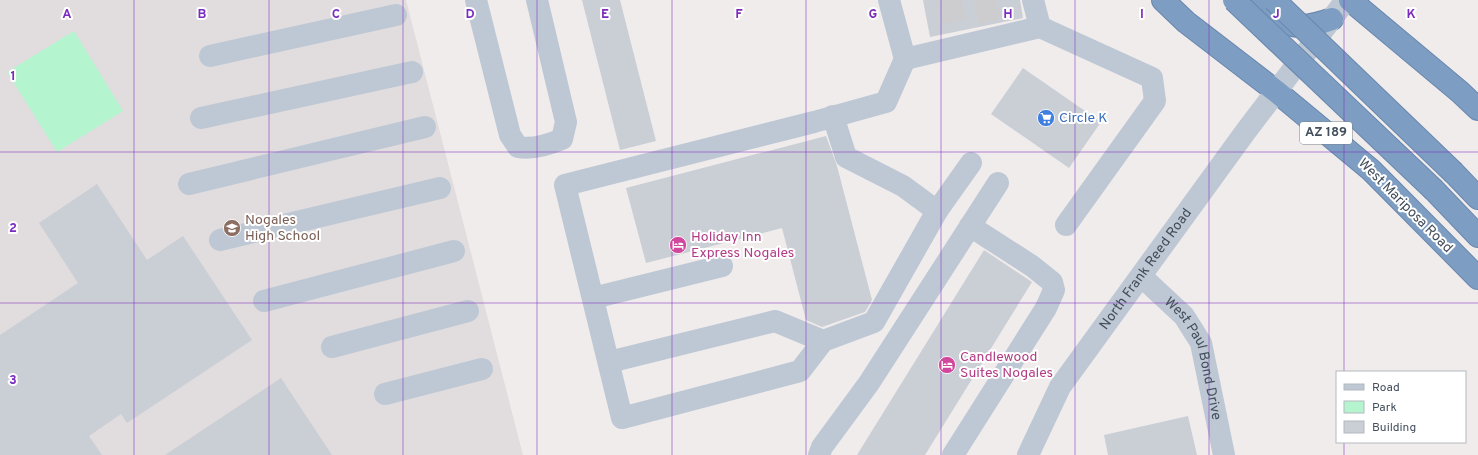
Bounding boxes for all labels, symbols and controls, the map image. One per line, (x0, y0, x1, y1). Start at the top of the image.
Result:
text: A (62, 7, 72, 23)
text: B (198, 7, 207, 23)
text: C (332, 7, 340, 23)
text: D (465, 7, 475, 23)
text: E (601, 7, 609, 23)
text: F (735, 7, 743, 23)
text: G (869, 7, 878, 23)
text: H (1003, 7, 1013, 23)
text: I (1140, 7, 1144, 23)
text: J (1272, 7, 1280, 23)
text: K (1406, 7, 1416, 23)
text: 1 (10, 69, 16, 85)
supermarket icon: Circle K (1036, 108, 1056, 128)
place label: Circle K (1059, 110, 1107, 127)
road number: AZ 189 (1300, 122, 1352, 144)
street label: West Mariposa Road (1354, 155, 1456, 257)
street label: North Frank Reed Road (1096, 205, 1195, 333)
place label: Nogales High School (245, 212, 320, 245)
school or university icon: Nogales High School (222, 218, 242, 238)
text: 2 (9, 221, 17, 237)
place label: Holiday Inn Express Nogales (691, 229, 794, 262)
hotel icon: Holiday Inn Express Nogales (668, 235, 688, 255)
street label: West Paul Bond Drive (1161, 294, 1225, 422)
place label: Candlewood Suites Nogales (960, 349, 1053, 382)
hotel icon: Candlewood Suites Nogales (937, 355, 957, 375)
legend (1336, 371, 1466, 443)
text: 3 (9, 373, 17, 389)
text: Road (1372, 380, 1400, 396)
text: Park (1372, 400, 1397, 416)
text: Building (1372, 420, 1416, 436)

